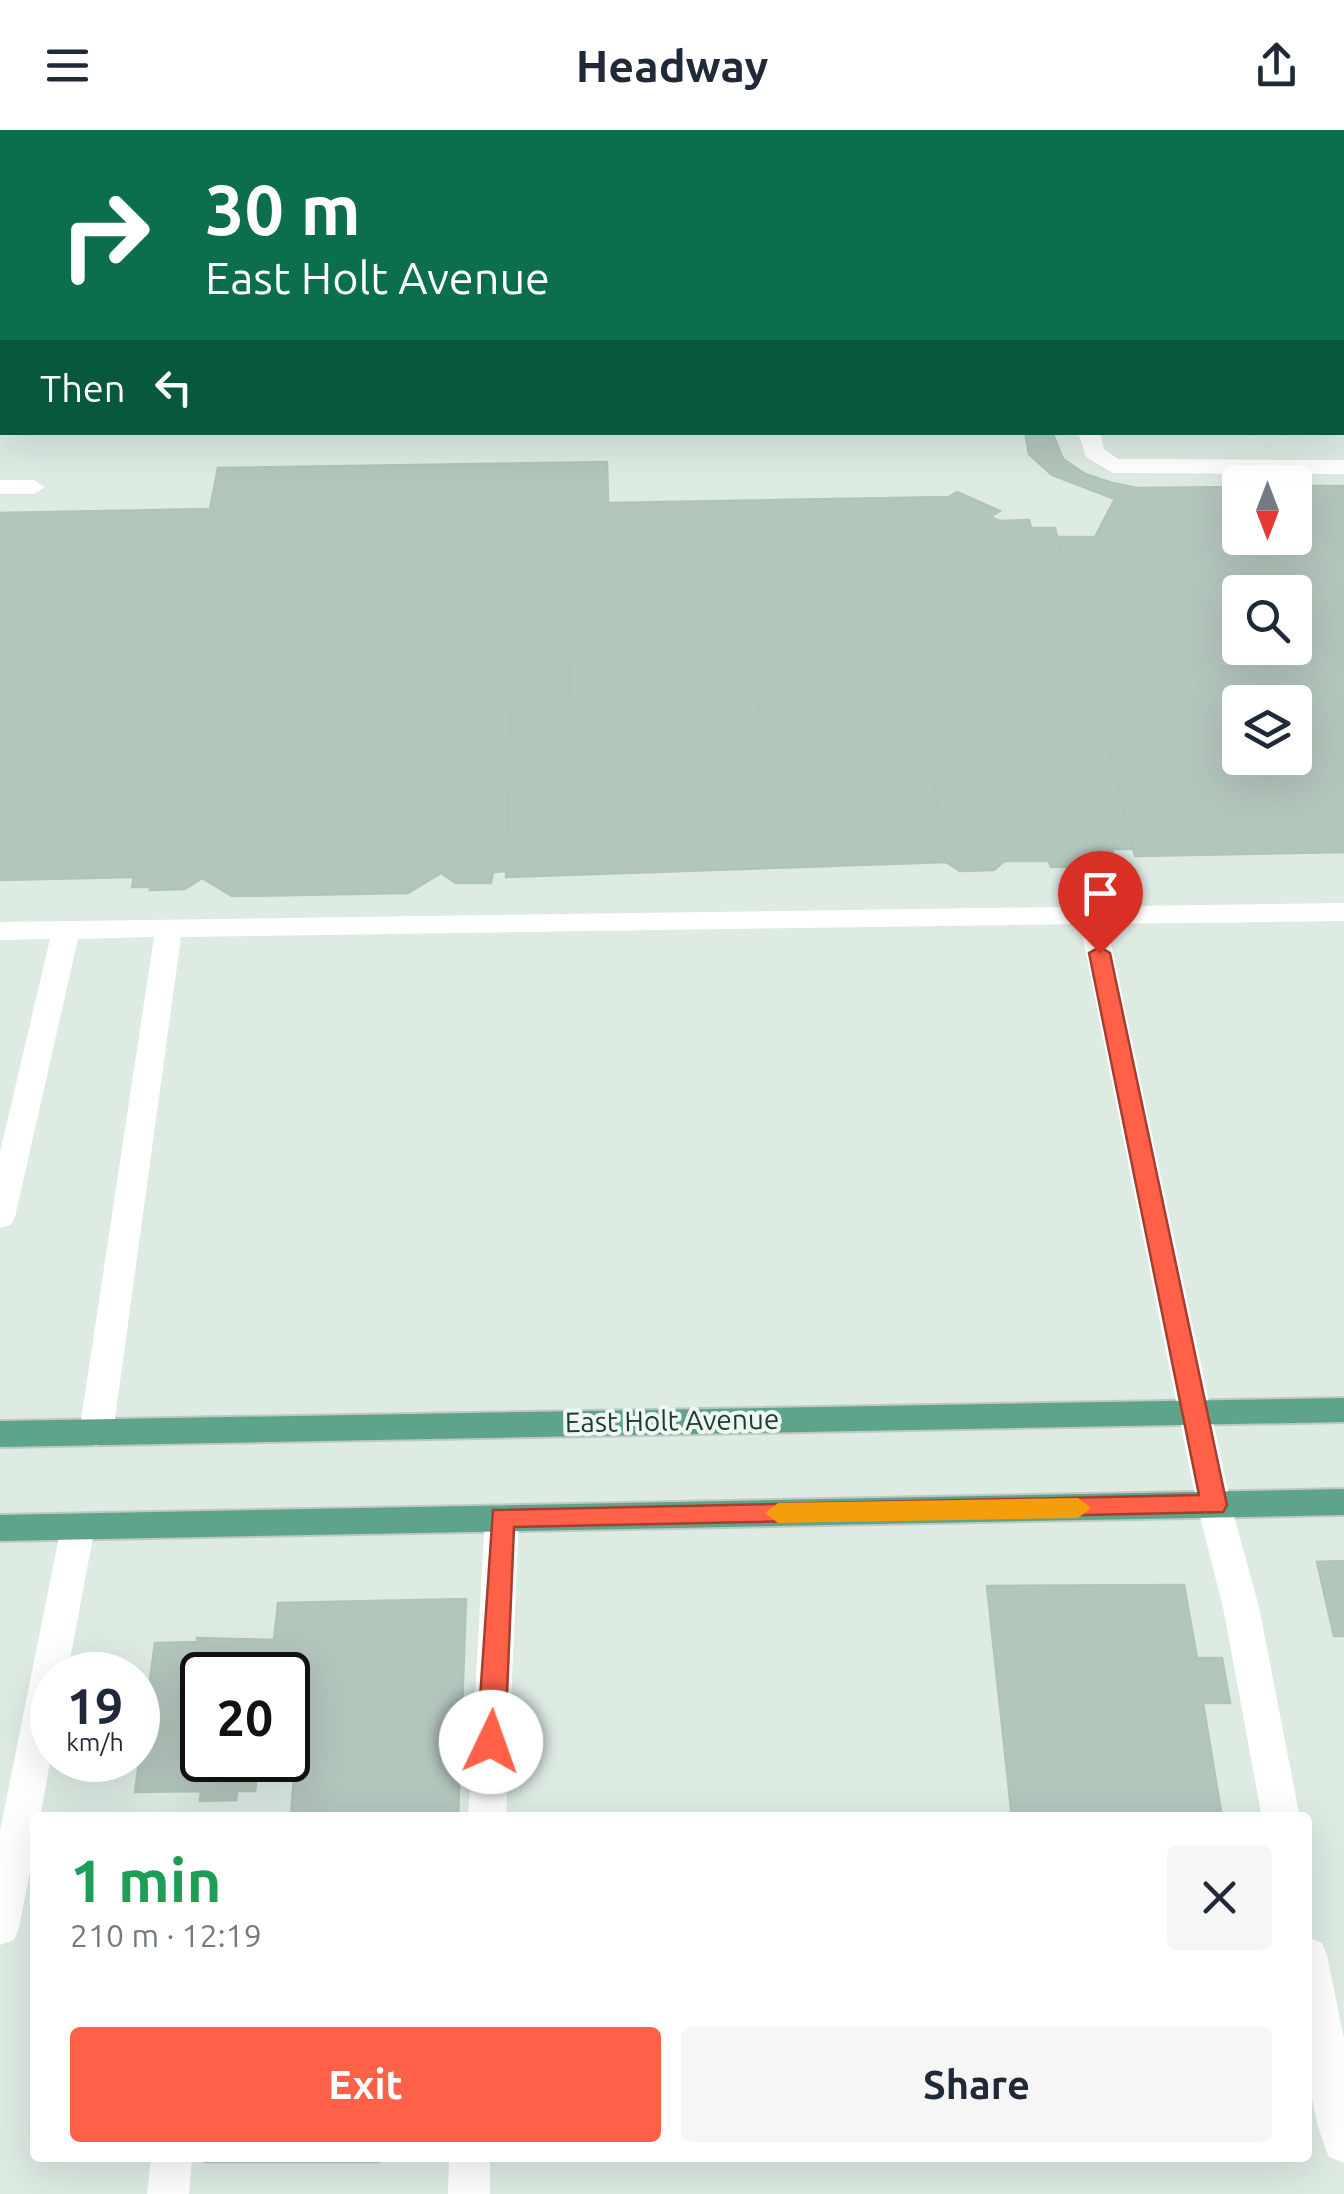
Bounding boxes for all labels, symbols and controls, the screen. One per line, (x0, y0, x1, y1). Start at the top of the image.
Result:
icon: menu (40, 38, 95, 93)
icon: share (1249, 38, 1304, 93)
text: Headway (576, 40, 768, 91)
icon: right (40, 170, 170, 300)
text: 30 m (205, 170, 361, 248)
text: East Holt Avenue (205, 252, 550, 303)
icon: left (146, 360, 201, 415)
text: Then (40, 367, 126, 409)
north arrow (1222, 465, 1312, 555)
map controls (1222, 465, 1312, 775)
button: search (1222, 575, 1312, 665)
button: layers (1222, 685, 1312, 775)
pin (1058, 851, 1143, 954)
icon: arrive (1073, 866, 1128, 921)
street label: East Holt Avenue (564, 1403, 780, 1437)
speed limit sign: 20 (180, 1652, 310, 1782)
text: 19 (67, 1677, 123, 1733)
position arrow (439, 1690, 543, 1794)
text: km/h (66, 1728, 124, 1756)
button: close (1167, 1845, 1272, 1950)
text: 1 min (70, 1846, 222, 1913)
text: 210 m · 12:19 (70, 1917, 262, 1953)
button: Exit (70, 2027, 661, 2142)
button: Share (681, 2027, 1272, 2142)

